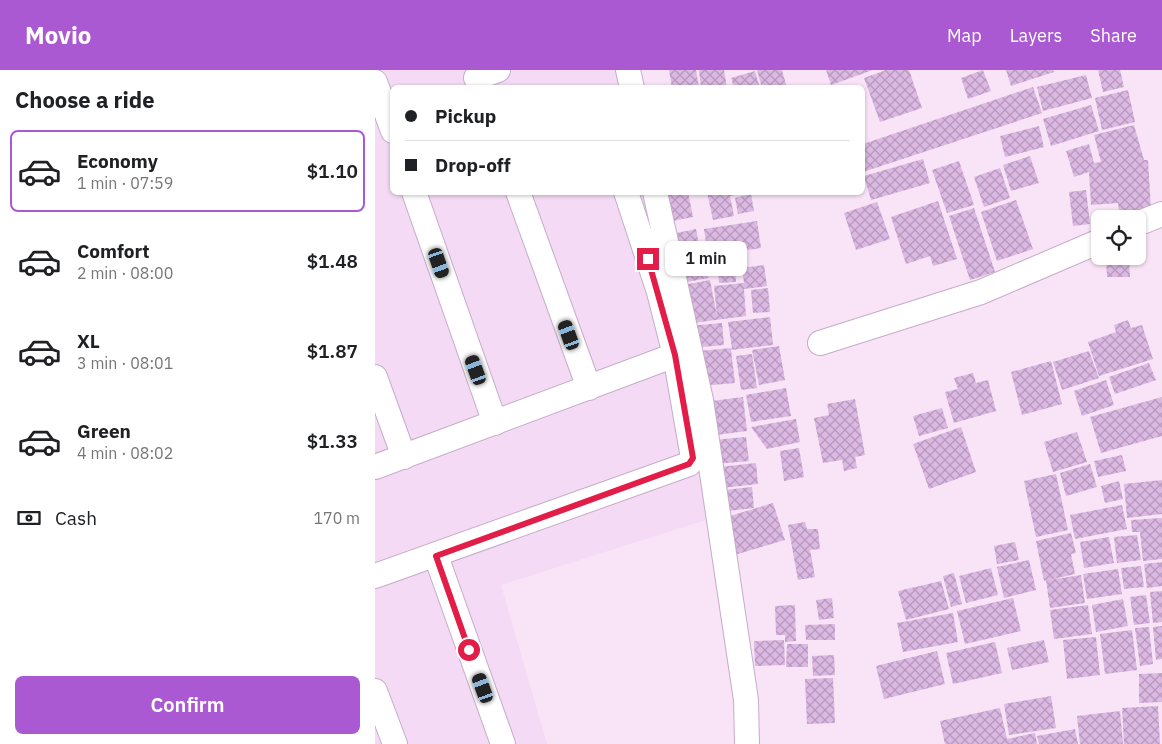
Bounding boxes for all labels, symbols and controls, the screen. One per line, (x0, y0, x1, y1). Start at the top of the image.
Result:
text: Movio (25, 19, 91, 51)
text: Map (947, 24, 982, 47)
text: Layers (1010, 24, 1062, 47)
text: Share (1090, 24, 1137, 47)
text: Choose a ride (15, 85, 155, 114)
text: Pickup (435, 104, 496, 128)
icon: car (17, 149, 62, 194)
text: Economy (77, 149, 158, 173)
text: Drop-off (435, 153, 511, 177)
text: $1.10 (307, 159, 358, 183)
text: 1 min · 07:59 (77, 173, 173, 193)
map controls (1091, 210, 1146, 265)
button: locate (1091, 210, 1146, 265)
icon: car (17, 239, 62, 284)
text: Comfort (77, 239, 150, 263)
callout: 1 min (665, 242, 748, 276)
car (427, 246, 450, 280)
route end (637, 248, 659, 270)
text: 1 min (685, 248, 727, 268)
text: $1.48 (307, 249, 358, 273)
text: 2 min · 08:00 (77, 263, 173, 283)
car (556, 318, 581, 352)
icon: car (17, 329, 62, 374)
text: XL (77, 329, 100, 353)
text: $1.87 (307, 339, 358, 363)
text: 3 min · 08:01 (77, 353, 173, 373)
car (463, 353, 488, 387)
icon: car (17, 419, 62, 464)
text: Green (77, 419, 131, 443)
text: $1.33 (307, 429, 358, 453)
text: 4 min · 08:02 (77, 443, 173, 463)
icon: cash (15, 504, 43, 532)
text: Cash (55, 506, 97, 530)
text: 170 m (313, 508, 360, 528)
route start (458, 639, 480, 661)
car (470, 671, 495, 705)
button: Confirm (15, 676, 360, 734)

